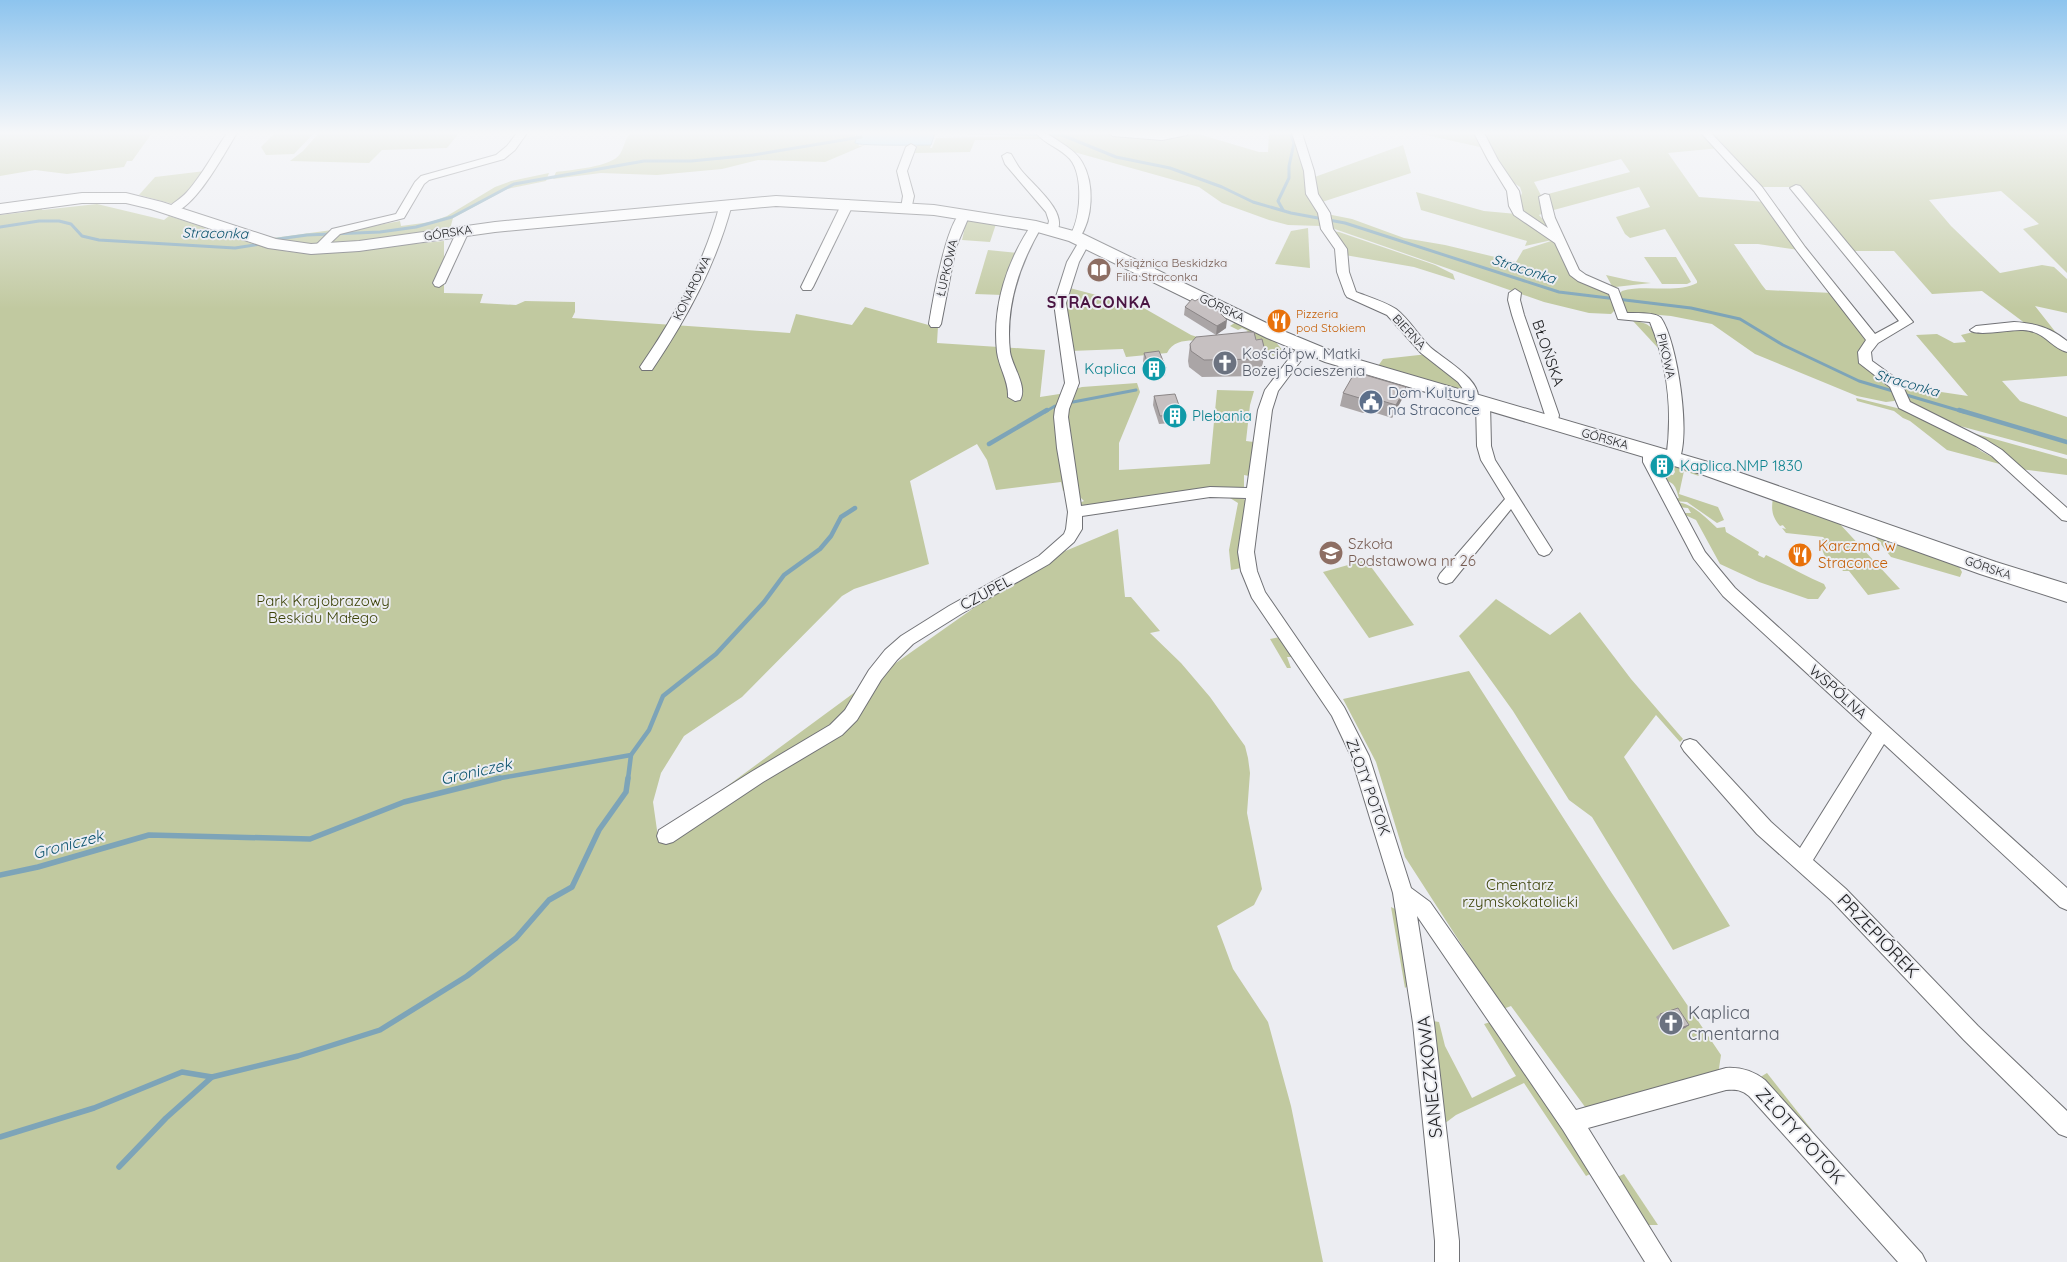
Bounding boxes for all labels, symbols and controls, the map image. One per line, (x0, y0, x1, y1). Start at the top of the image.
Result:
street label: GÓRSKA (423, 221, 473, 244)
water label: Straconka (182, 223, 250, 243)
street label: ŁUPKOWA (933, 237, 960, 298)
water label: Straconka (1490, 250, 1560, 288)
street label: KONAROWA (670, 253, 714, 322)
place label: Książnica Beskidzka Filia Straconka (1116, 255, 1227, 284)
library icon: Książnica Beskidzka Filia Straconka (1086, 257, 1112, 283)
street label: GÓRSKA (1197, 290, 1247, 325)
district label: STRACONKA (1047, 292, 1151, 312)
place label: Pizzeria pod Stokiem (1296, 306, 1366, 335)
restaurant icon: Pizzeria pod Stokiem (1266, 308, 1292, 334)
street label: BIERNA (1389, 311, 1429, 352)
street label: BŁOŃSKA (1528, 317, 1569, 389)
street label: PIKOWA (1654, 332, 1679, 380)
place label: Kościół pw. Matki Bożej Pocieszenia (1242, 344, 1365, 380)
church icon: Kościół pw. Matki Bożej Pocieszenia (1212, 350, 1238, 376)
building icon: Kaplica (1141, 356, 1167, 382)
place label: Kaplica (1084, 359, 1136, 378)
water label: Straconka (1873, 365, 1943, 401)
place label: Dom Kultury na Straconce (1388, 383, 1480, 419)
public building icon: Dom Kultury na Straconce (1358, 389, 1384, 415)
building icon: Plebania (1162, 403, 1188, 429)
place label: Plebania (1192, 406, 1252, 425)
street label: GÓRSKA (1580, 425, 1631, 452)
building icon: Kaplica NMP 1830 (1649, 453, 1675, 479)
place label: Kaplica NMP 1830 (1680, 456, 1803, 475)
place label: Szkoła Podstawowa nr 26 (1348, 534, 1476, 570)
place label: Karczma w Straconce (1818, 536, 1896, 572)
school or university icon: Szkoła Podstawowa nr 26 (1318, 540, 1344, 566)
restaurant icon: Karczma w Straconce (1787, 542, 1813, 568)
street label: GÓRSKA (1963, 553, 2014, 583)
street label: CZUPEL (957, 571, 1015, 614)
park label: Park Krajobrazowy Beskidu Małego (256, 591, 390, 627)
street label: WSPÓLNA (1805, 661, 1872, 723)
street label: ZŁOTY POTOK (1342, 736, 1395, 838)
water label: Groniczek (438, 753, 515, 789)
water label: Groniczek (30, 825, 107, 863)
park label: Cmentarz rzymskokatolicki (1462, 875, 1578, 911)
street label: PRZEPIÓREK (1833, 889, 1924, 983)
place label: Kaplica cmentarna (1688, 1001, 1780, 1045)
church icon: Kaplica cmentarna (1658, 1010, 1684, 1036)
street label: SANECZKOWA (1412, 1015, 1447, 1139)
street label: ZŁOTY POTOK (1751, 1083, 1850, 1189)

